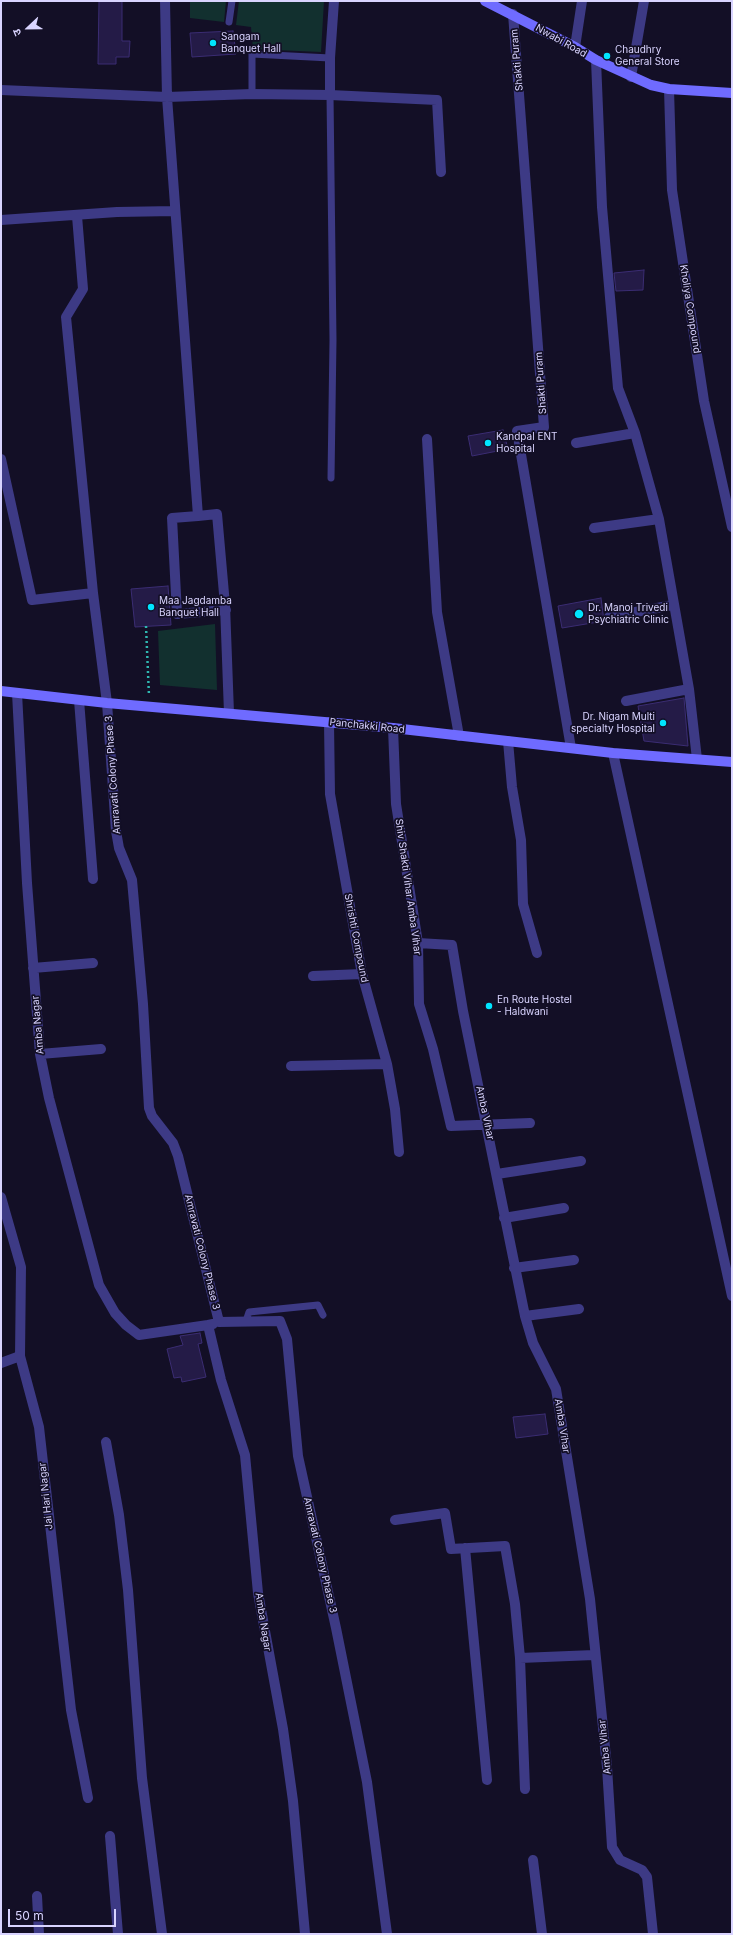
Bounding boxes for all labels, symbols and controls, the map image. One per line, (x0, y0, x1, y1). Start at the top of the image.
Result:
north arrow (8, 8, 48, 48)
street label: Nwabi Road (533, 22, 589, 60)
text: उ (9, 27, 25, 38)
street label: Shakti Puram (508, 28, 526, 92)
place label: Sangam Banquet Hall (221, 31, 281, 54)
marker: Sangam Banquet Hall (208, 38, 218, 48)
place label: Chaudhry General Store (615, 44, 680, 68)
marker: Chaudhry General Store (602, 51, 612, 61)
street label: Kholiya Compound (677, 264, 703, 354)
street label: Shakti Puram (533, 351, 549, 415)
place label: Kandpal ENT Hospital (496, 431, 557, 454)
marker: Kandpal ENT Hospital (483, 438, 493, 448)
place label: Maa Jagdamba Banquet Hall (159, 595, 232, 618)
marker: Maa Jagdamba Banquet Hall (146, 602, 156, 612)
place label: Dr. Manoj Trivedi Psychiatric Clinic (588, 602, 669, 626)
marker: Dr. Manoj Trivedi Psychiatric Clinic (573, 608, 585, 620)
place label: Dr. Nigam Multi specialty Hospital (571, 711, 655, 734)
street label: Amravati Colony Phase 3 (103, 715, 123, 835)
street label: Panchakki Road (329, 716, 405, 736)
marker: Dr. Nigam Multi specialty Hospital (658, 718, 668, 728)
street label: Shiv Shakti Vihar Amba Vihar (392, 818, 424, 956)
street label: Shrishti Compound (341, 892, 371, 984)
place label: En Route Hostel - Haldwani (497, 994, 572, 1018)
street label: Amba Nagar (29, 995, 47, 1055)
marker: En Route Hostel - Haldwani (484, 1001, 494, 1011)
street label: Amba Vihar (473, 1085, 497, 1141)
street label: Amravati Colony Phase 3 (182, 1193, 222, 1311)
street label: Amba Vihar (552, 1398, 572, 1454)
street label: Jai Hari Nagar (37, 1462, 55, 1530)
street label: Amravati Colony Phase 3 (301, 1496, 339, 1614)
street label: Amba Nagar (252, 1592, 274, 1652)
street label: Amba Vihar (596, 1719, 614, 1775)
scale bar (10, 1901, 118, 1927)
text: 50 m (15, 1908, 44, 1923)

